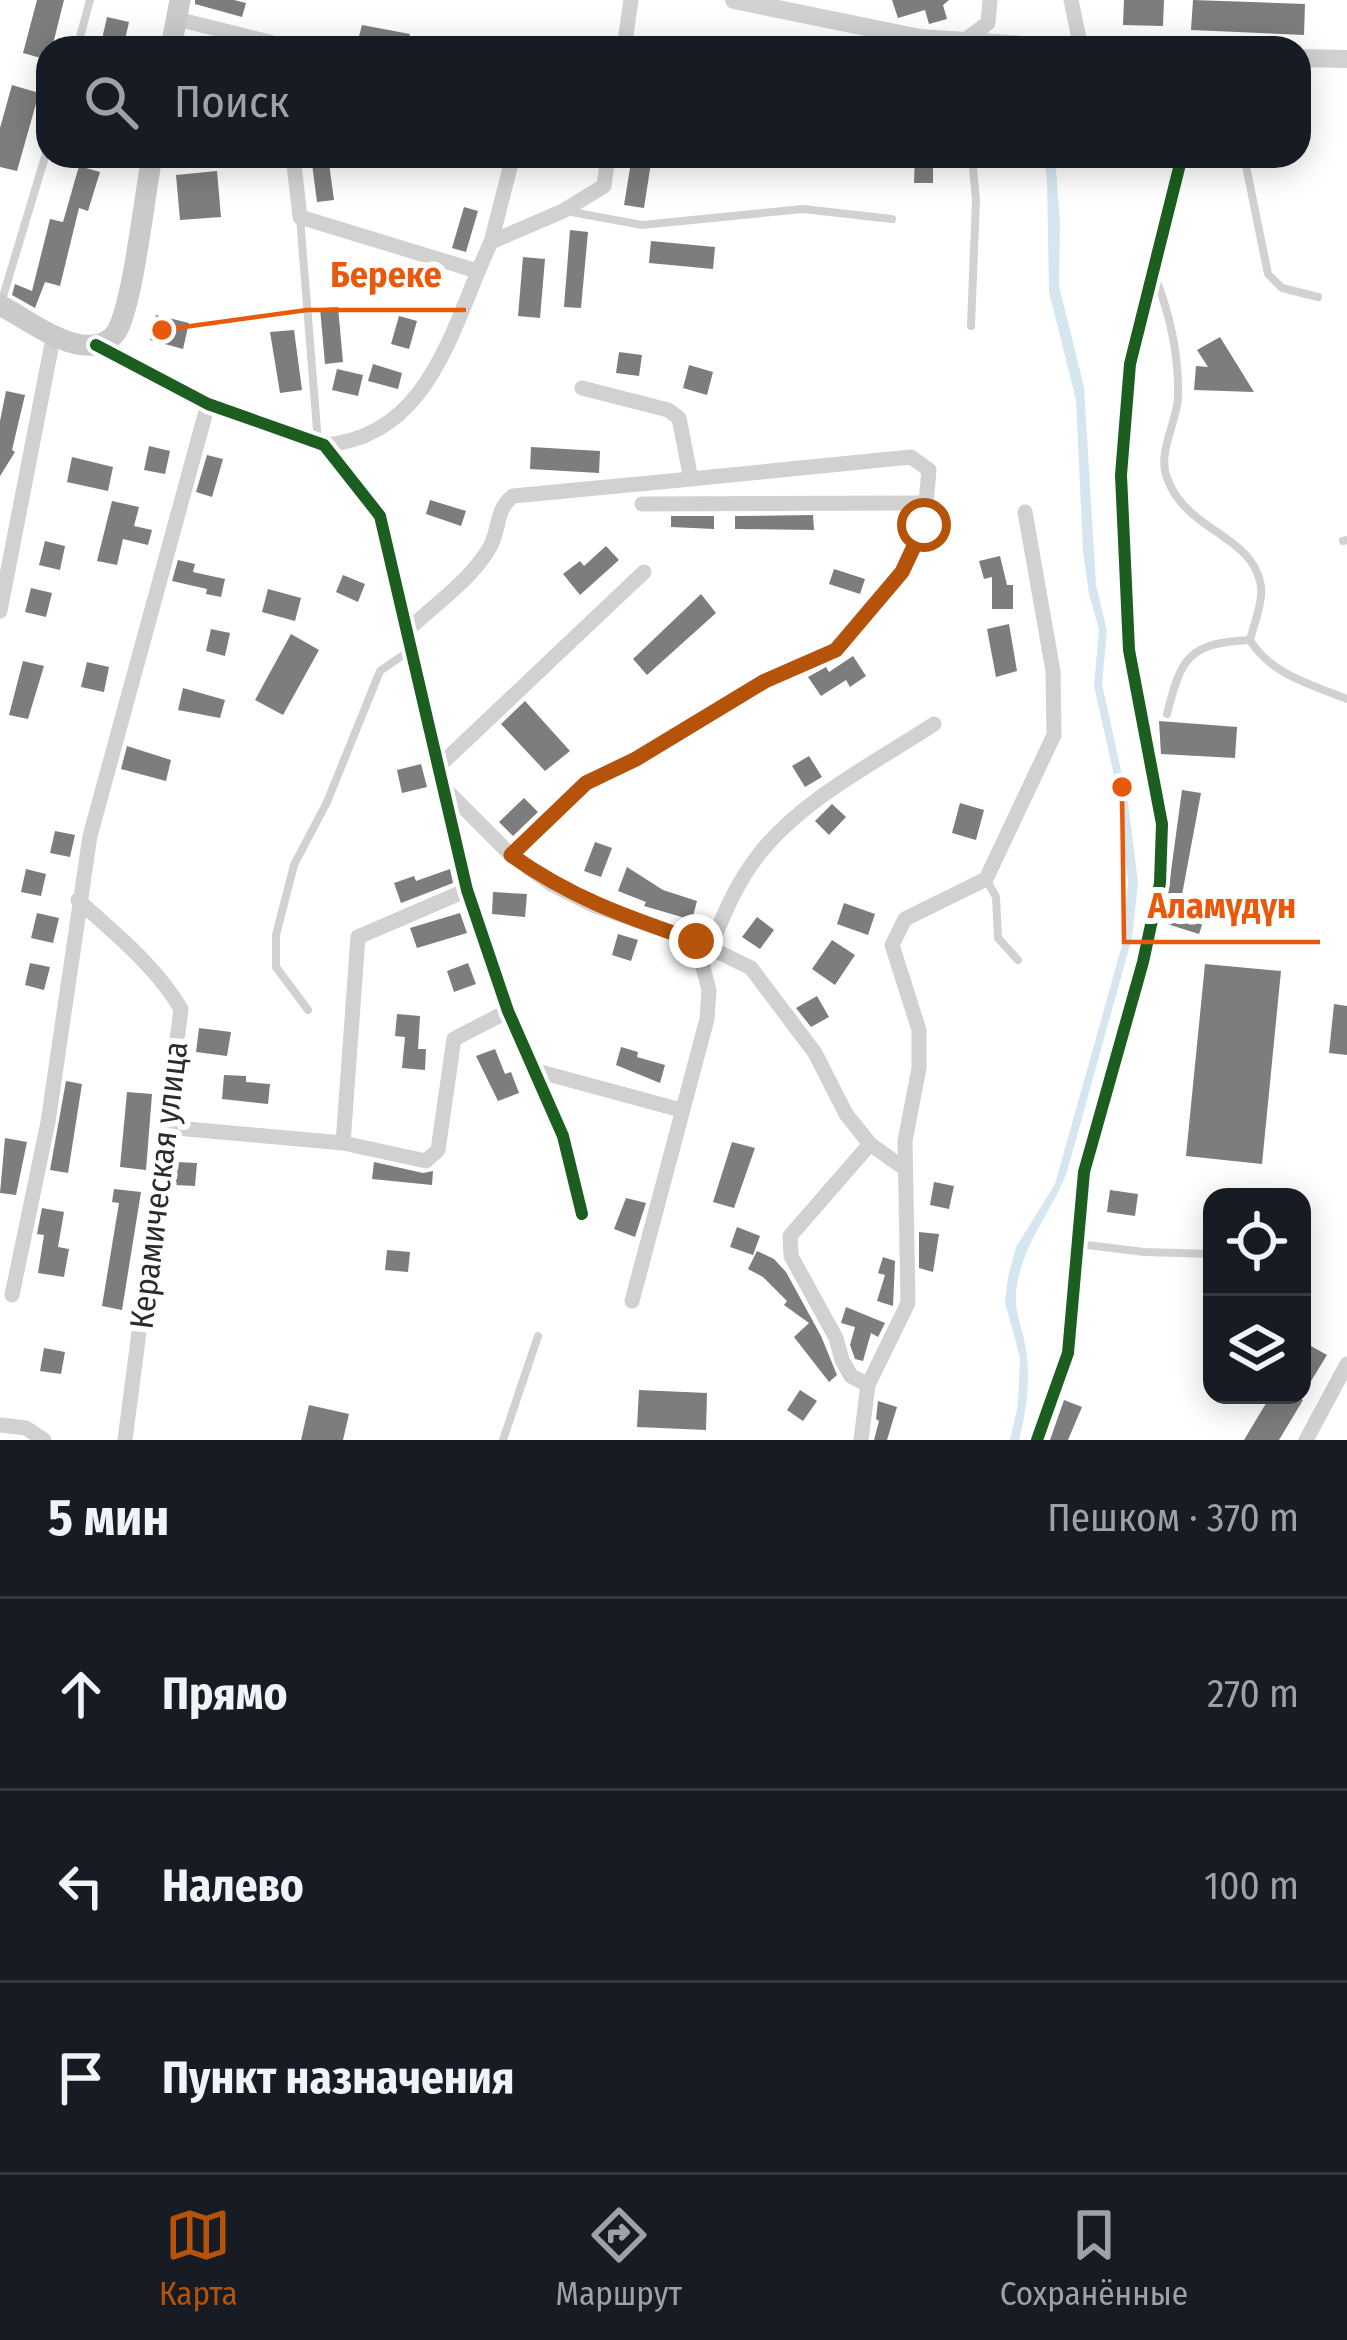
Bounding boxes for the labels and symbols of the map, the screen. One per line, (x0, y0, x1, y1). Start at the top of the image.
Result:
callout: Береке (307, 238, 466, 310)
text: Береке (330, 253, 442, 297)
route start (897, 498, 951, 552)
callout: Аламүдүн (1124, 870, 1320, 942)
text: Аламүдүн (1147, 884, 1296, 928)
route end (669, 914, 723, 968)
street label: Керамическая улица (122, 1039, 196, 1331)

